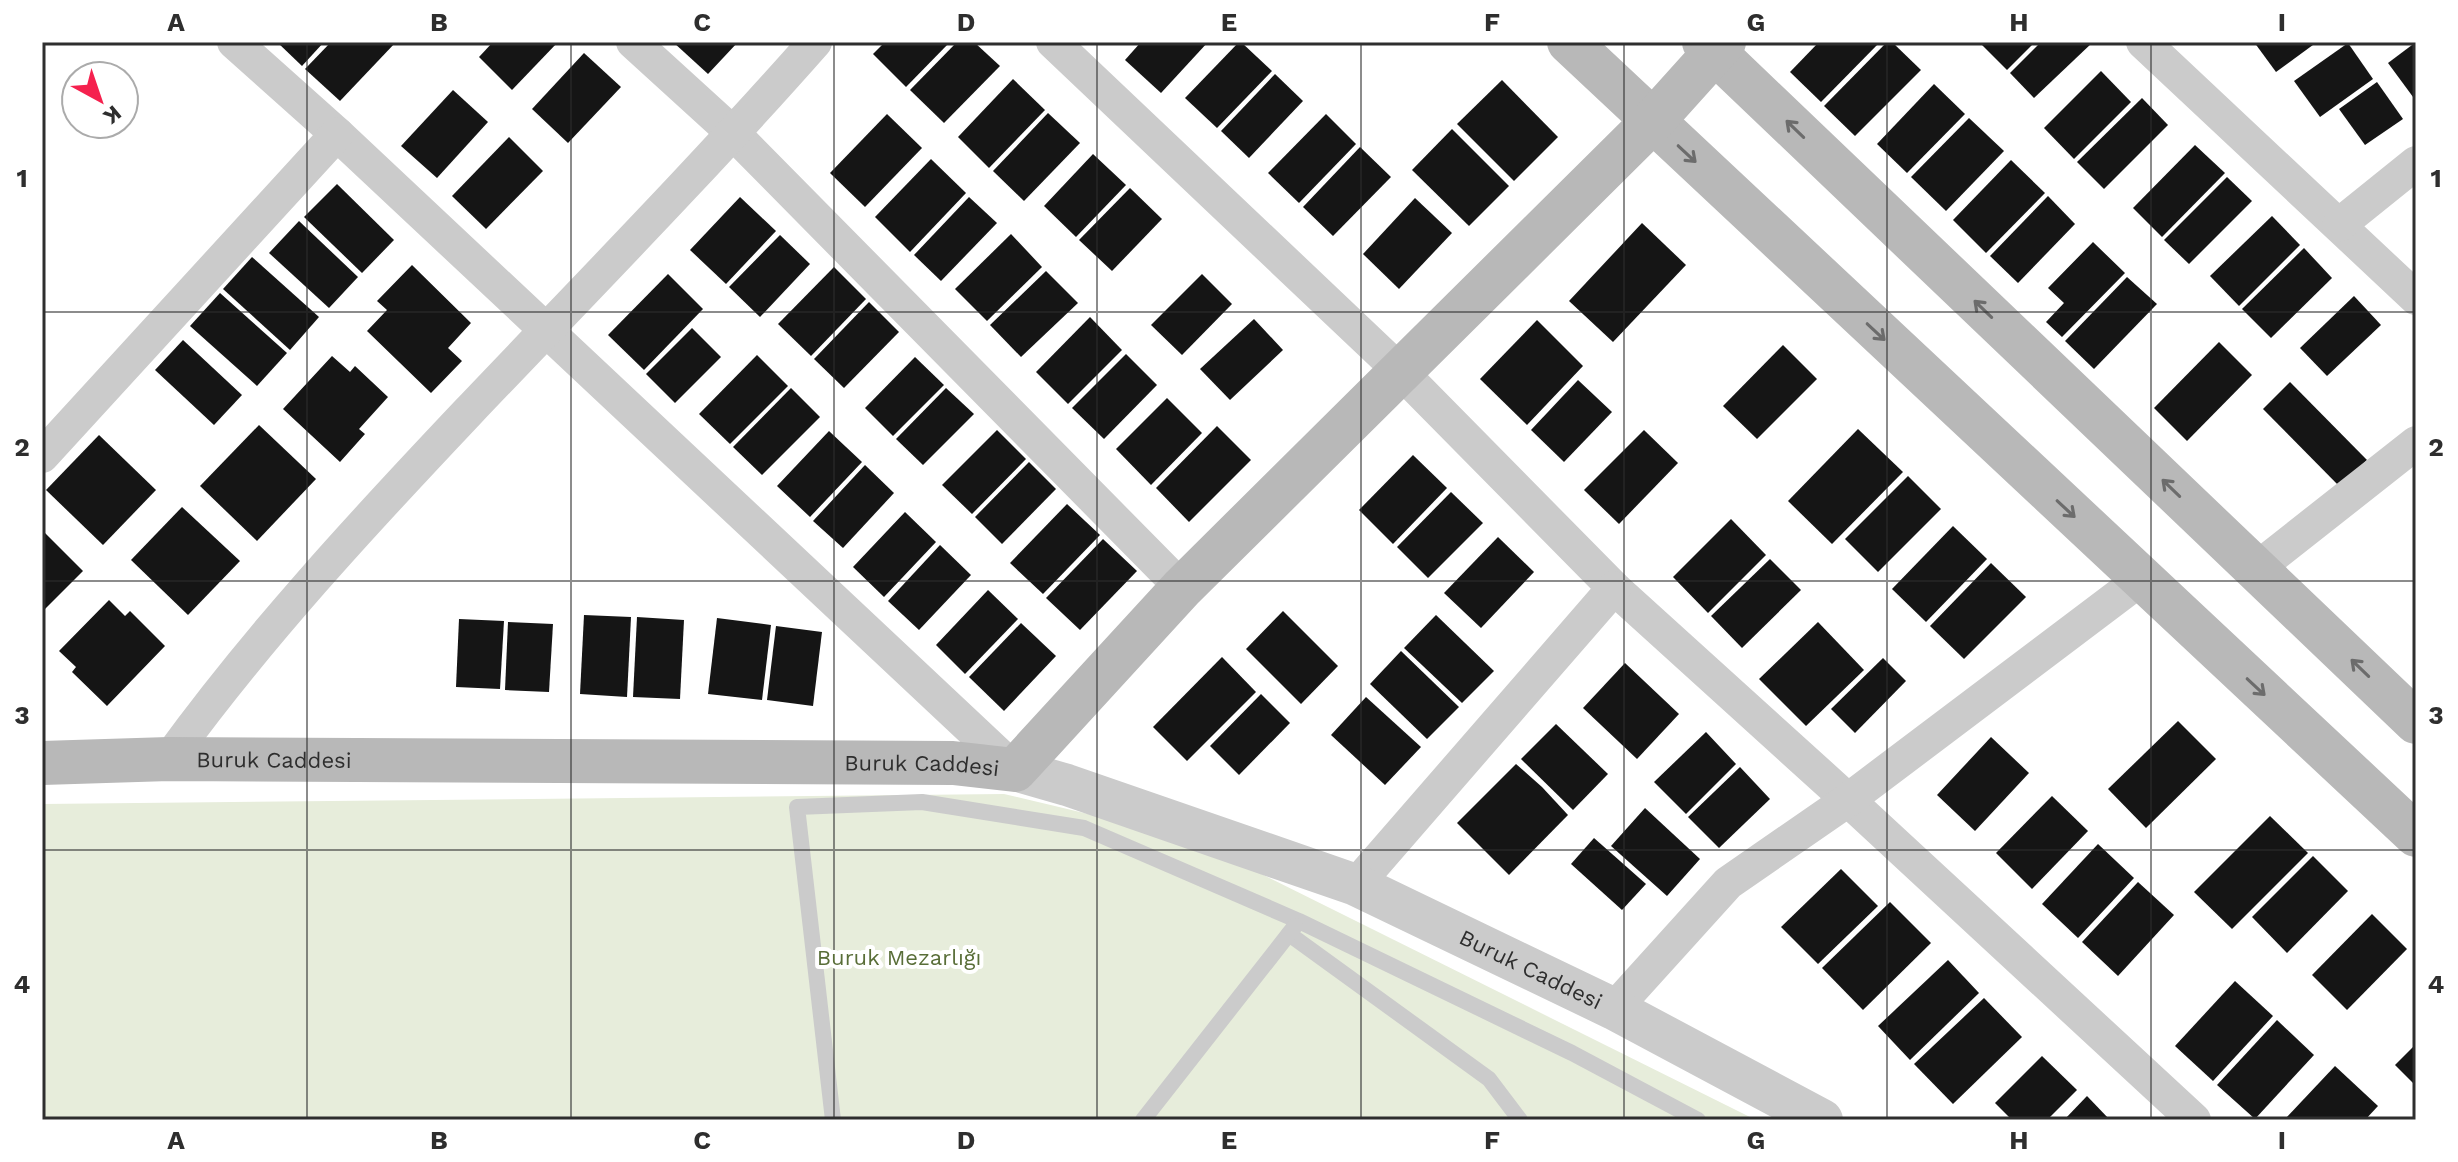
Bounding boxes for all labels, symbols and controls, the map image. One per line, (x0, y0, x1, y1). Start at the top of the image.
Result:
text: A (167, 7, 185, 37)
text: B (430, 7, 448, 37)
text: C (693, 7, 711, 37)
text: D (957, 7, 975, 37)
text: E (1221, 7, 1237, 37)
text: F (1484, 7, 1500, 37)
text: G (1747, 7, 1765, 37)
text: H (2009, 7, 2029, 37)
text: I (2278, 7, 2286, 37)
north arrow (60, 60, 140, 140)
text: K (98, 100, 126, 130)
one-way arrow (1785, 120, 1805, 139)
one-way arrow (1676, 144, 1696, 162)
text: 1 (16, 163, 28, 193)
text: 1 (2430, 163, 2442, 193)
one-way arrow (1973, 299, 1993, 318)
one-way arrow (1866, 322, 1886, 340)
text: 2 (14, 432, 30, 462)
text: 2 (2428, 432, 2444, 462)
one-way arrow (2162, 480, 2182, 498)
one-way arrow (2056, 500, 2076, 519)
one-way arrow (2350, 659, 2370, 677)
one-way arrow (2246, 677, 2266, 695)
text: 3 (14, 700, 30, 730)
text: 3 (2428, 700, 2444, 730)
street label: Buruk Caddesi (196, 747, 352, 773)
street label: Buruk Caddesi (844, 750, 1001, 781)
street label: Buruk Caddesi (1455, 925, 1606, 1014)
park label: Buruk Mezarlığı (817, 945, 981, 970)
text: 4 (14, 969, 31, 999)
text: 4 (2428, 969, 2445, 999)
text: A (167, 1125, 185, 1155)
text: B (430, 1125, 448, 1155)
text: C (693, 1125, 711, 1155)
text: D (957, 1125, 975, 1155)
text: E (1221, 1125, 1237, 1155)
text: F (1484, 1125, 1500, 1155)
text: G (1747, 1125, 1765, 1155)
text: H (2009, 1125, 2029, 1155)
text: I (2278, 1125, 2286, 1155)

